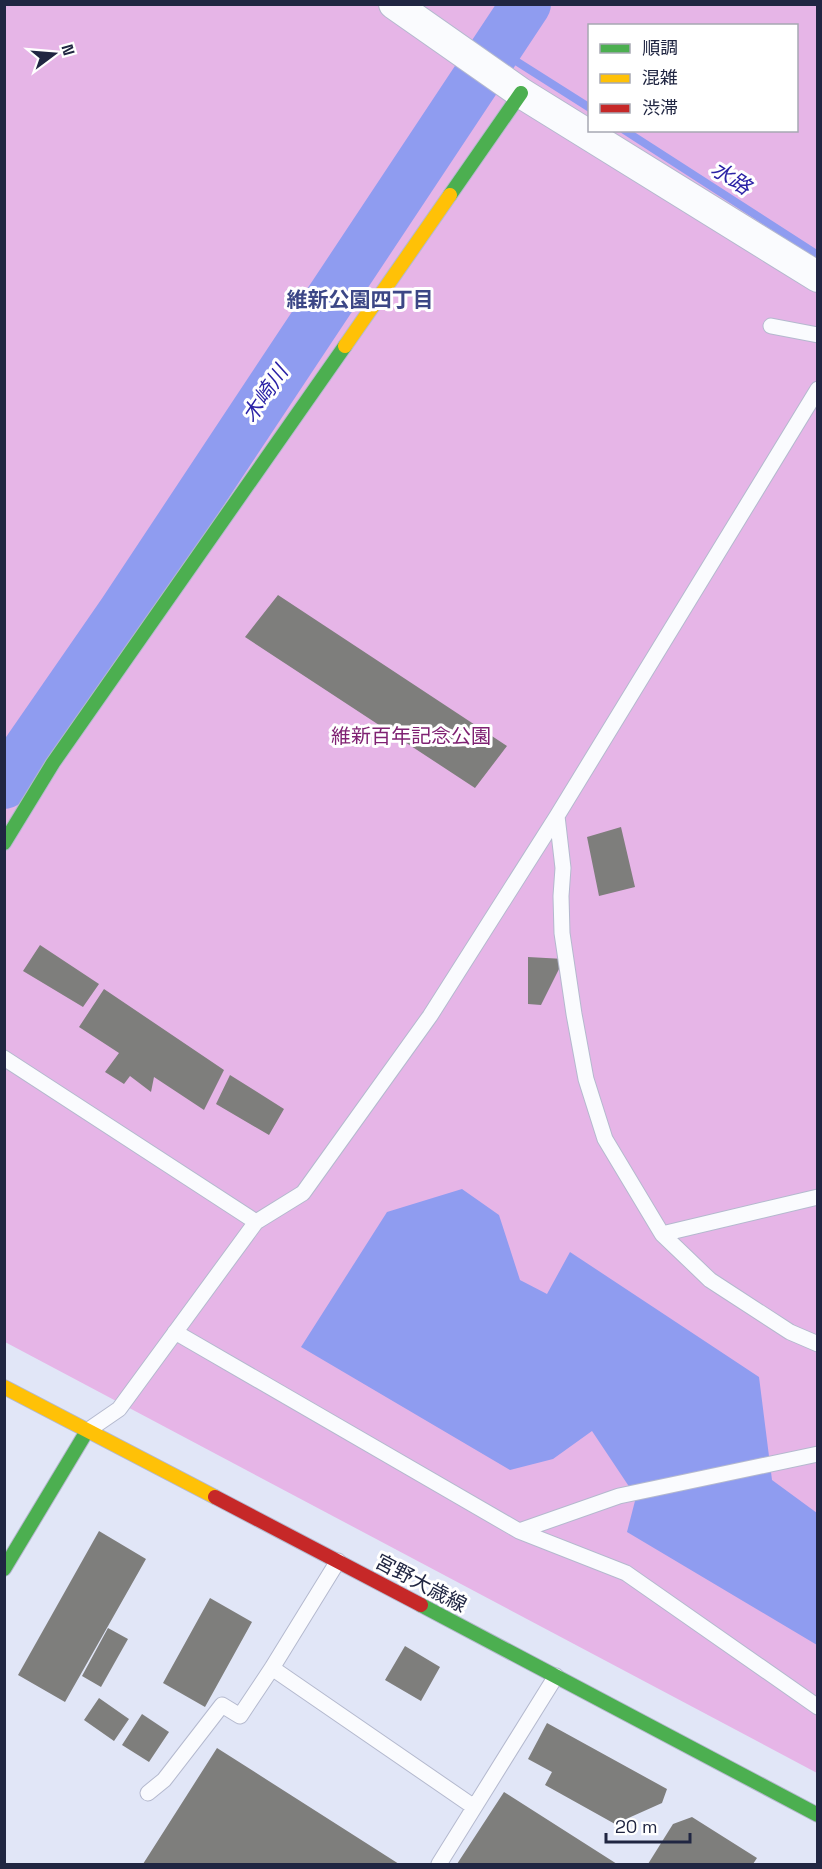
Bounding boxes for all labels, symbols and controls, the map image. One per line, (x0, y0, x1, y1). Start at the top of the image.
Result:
north arrow (24, 24, 84, 84)
legend (588, 24, 798, 132)
text: 順調 (642, 36, 678, 59)
text: N (56, 42, 80, 58)
text: 混雑 (642, 66, 678, 89)
text: 渋滞 (642, 96, 678, 119)
water label: 水路 (706, 155, 758, 201)
district label: 維新公園四丁目 (287, 286, 434, 313)
water label: 木崎川 (236, 358, 295, 427)
park label: 維新百年記念公園 (331, 723, 491, 749)
street label: 宮野大歳線 (371, 1548, 471, 1618)
scale bar (606, 1806, 690, 1844)
text: 20 m (615, 1815, 658, 1838)

